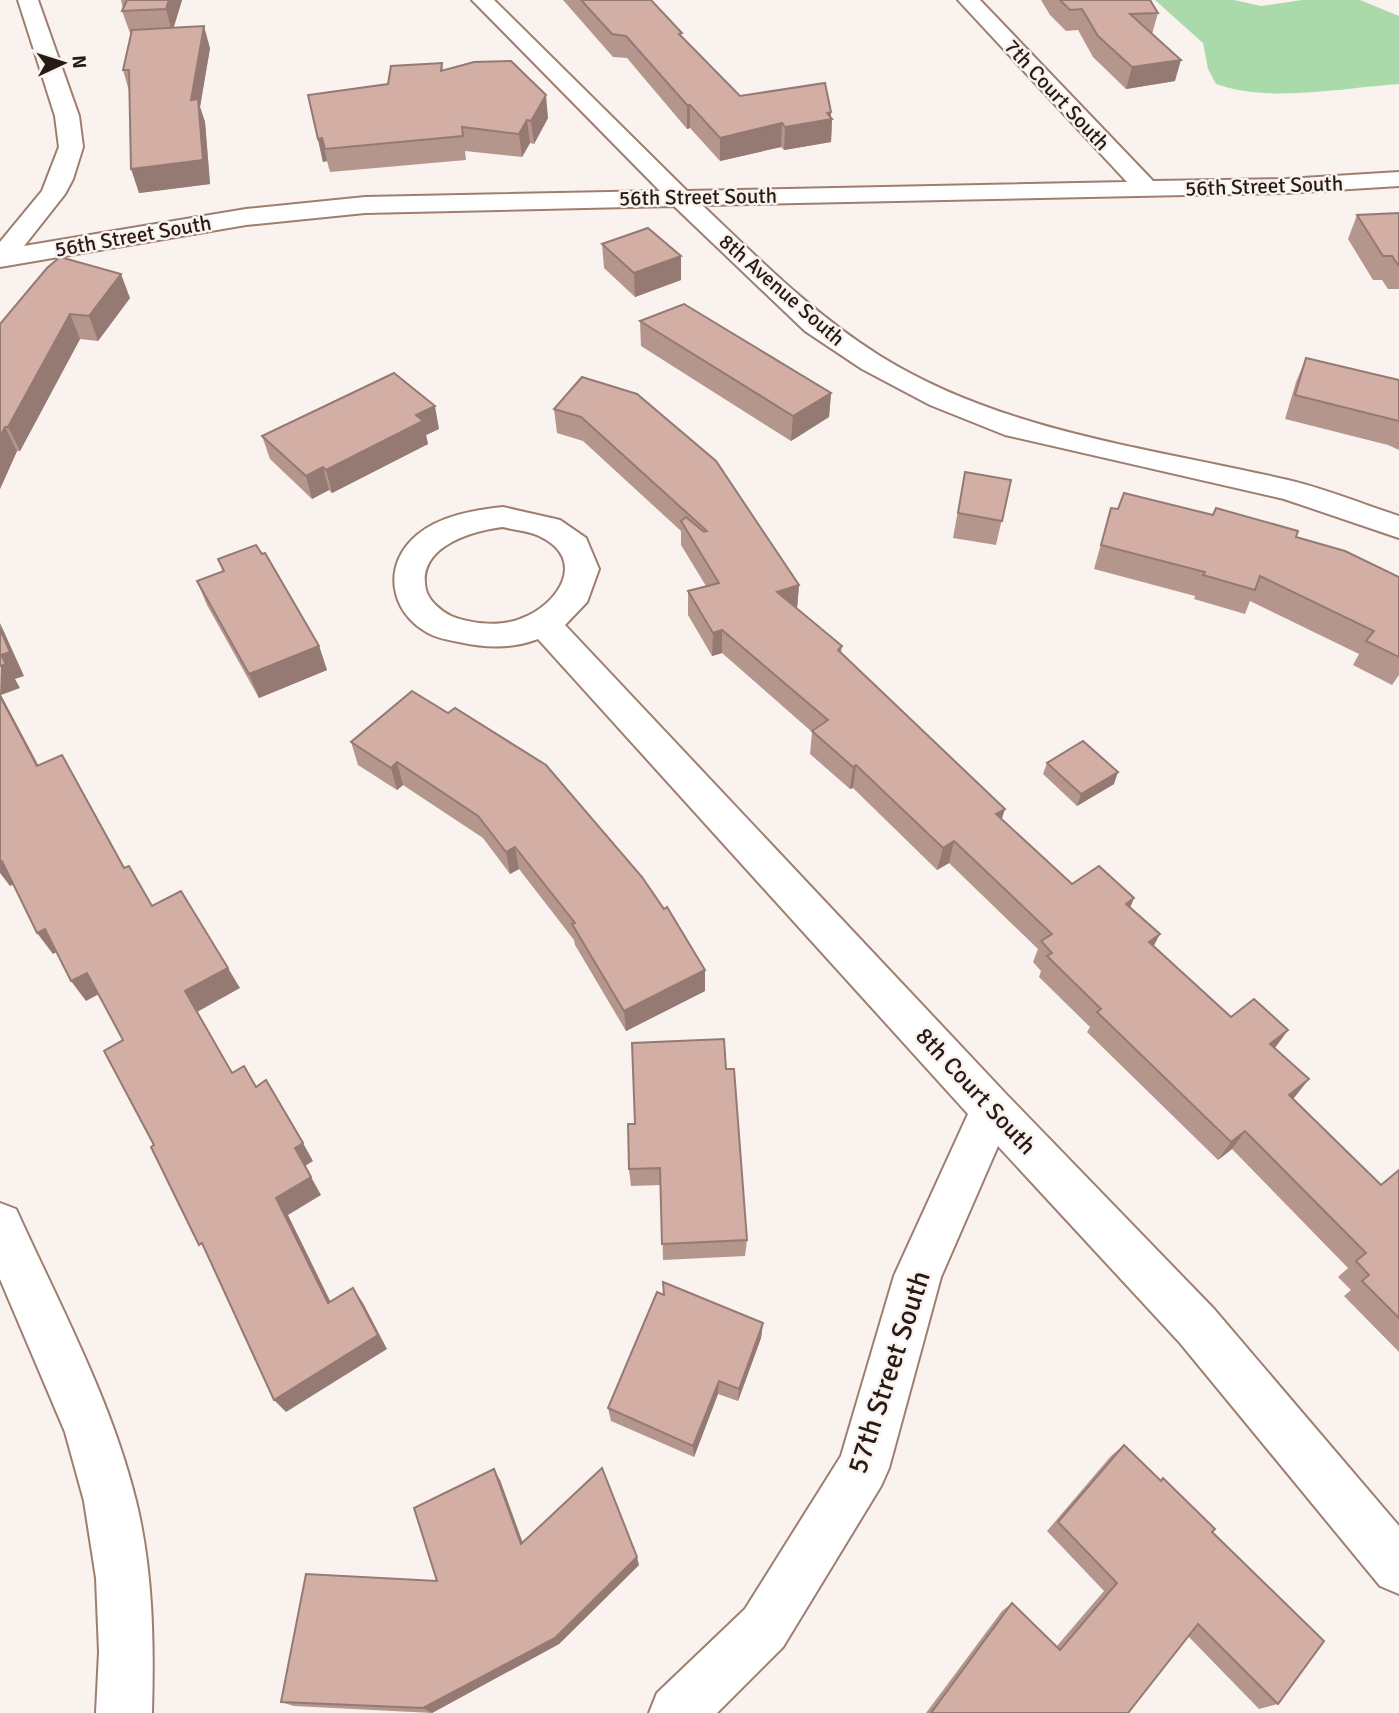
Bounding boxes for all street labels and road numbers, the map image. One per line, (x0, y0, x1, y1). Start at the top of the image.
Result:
street label: 7th Court South (999, 34, 1115, 156)
street label: 56th Street South (1184, 170, 1344, 202)
street label: 56th Street South (619, 183, 777, 211)
street label: 56th Street South (53, 209, 213, 263)
street label: 8th Avenue South (714, 228, 850, 352)
street label: 8th Court South (909, 1021, 1043, 1161)
street label: 57th Street South (840, 1266, 938, 1478)

